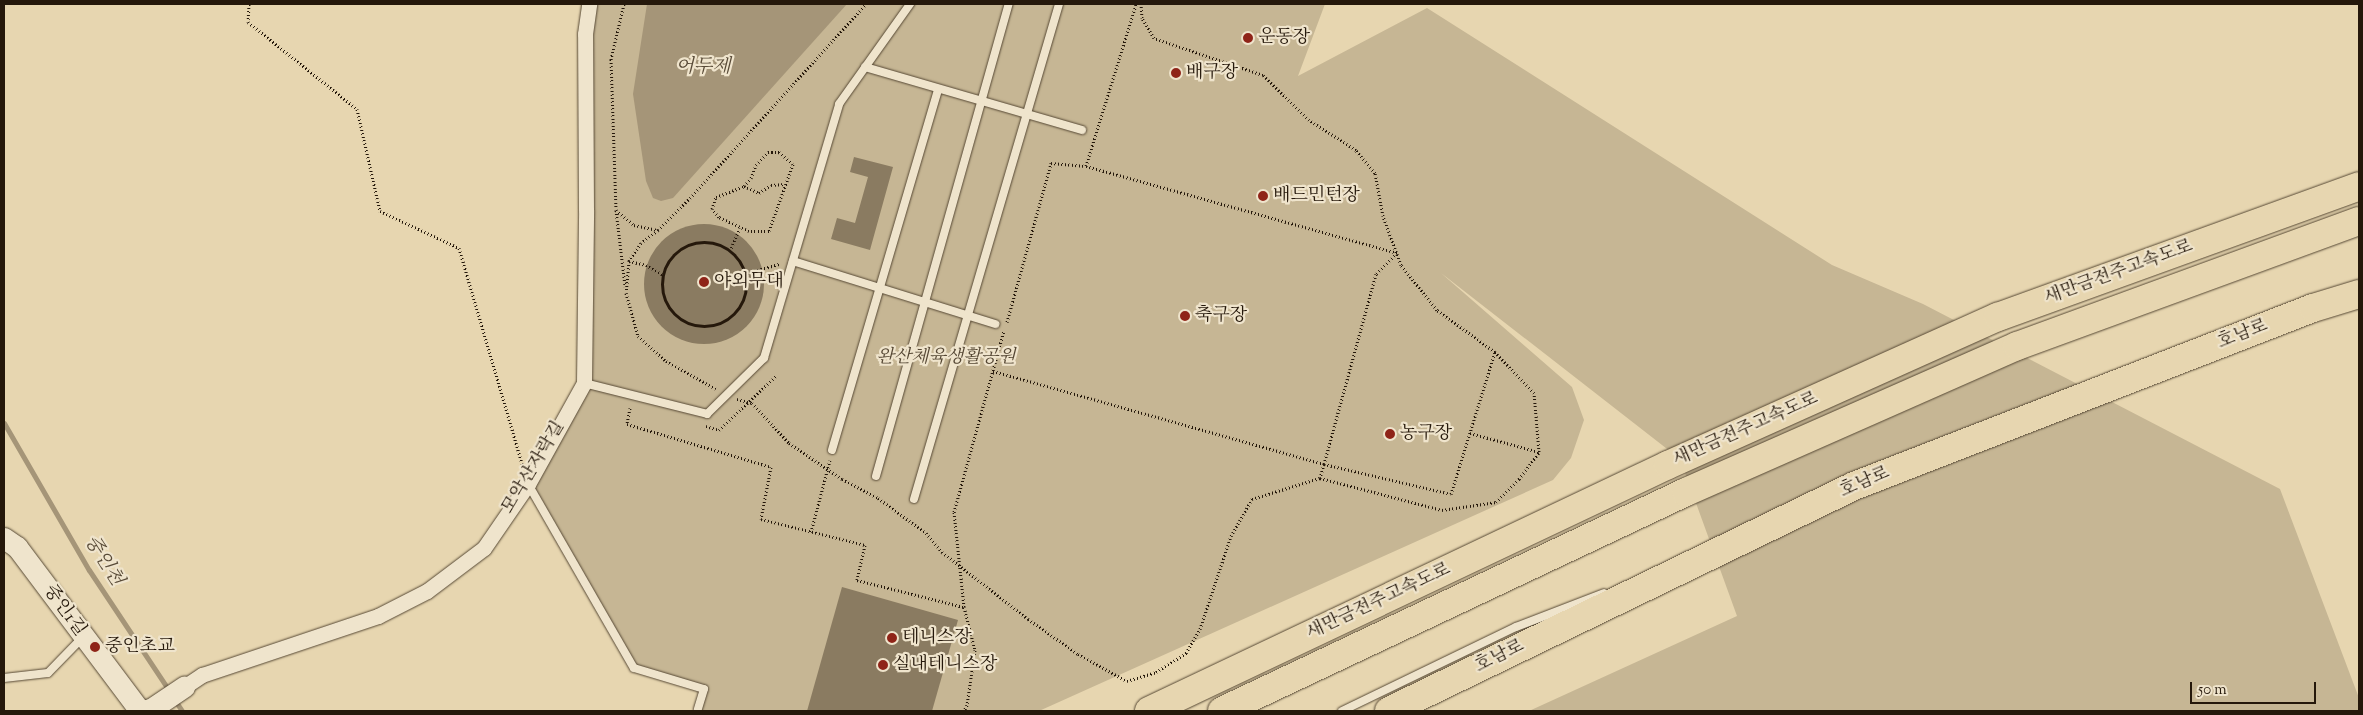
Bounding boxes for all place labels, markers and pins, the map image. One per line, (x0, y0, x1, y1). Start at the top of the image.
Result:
place label: 운동장 (1258, 27, 1310, 49)
marker: 운동장 (1242, 32, 1254, 44)
place label: 배구장 (1186, 62, 1238, 84)
marker: 배구장 (1170, 67, 1182, 79)
place label: 배드민턴장 (1273, 185, 1360, 207)
marker: 배드민턴장 (1257, 190, 1269, 202)
place label: 야외무대 (714, 271, 784, 293)
marker: 야외무대 (698, 276, 710, 288)
place label: 축구장 (1195, 305, 1247, 327)
marker: 축구장 (1179, 310, 1191, 322)
place label: 농구장 (1400, 423, 1452, 445)
marker: 농구장 (1384, 428, 1396, 440)
place label: 테니스장 (902, 627, 972, 649)
marker: 테니스장 (886, 632, 898, 644)
place label: 중인초교 (105, 636, 175, 658)
marker: 중인초교 (89, 641, 101, 653)
place label: 실내테니스장 (893, 654, 997, 676)
marker: 실내테니스장 (877, 659, 889, 671)

